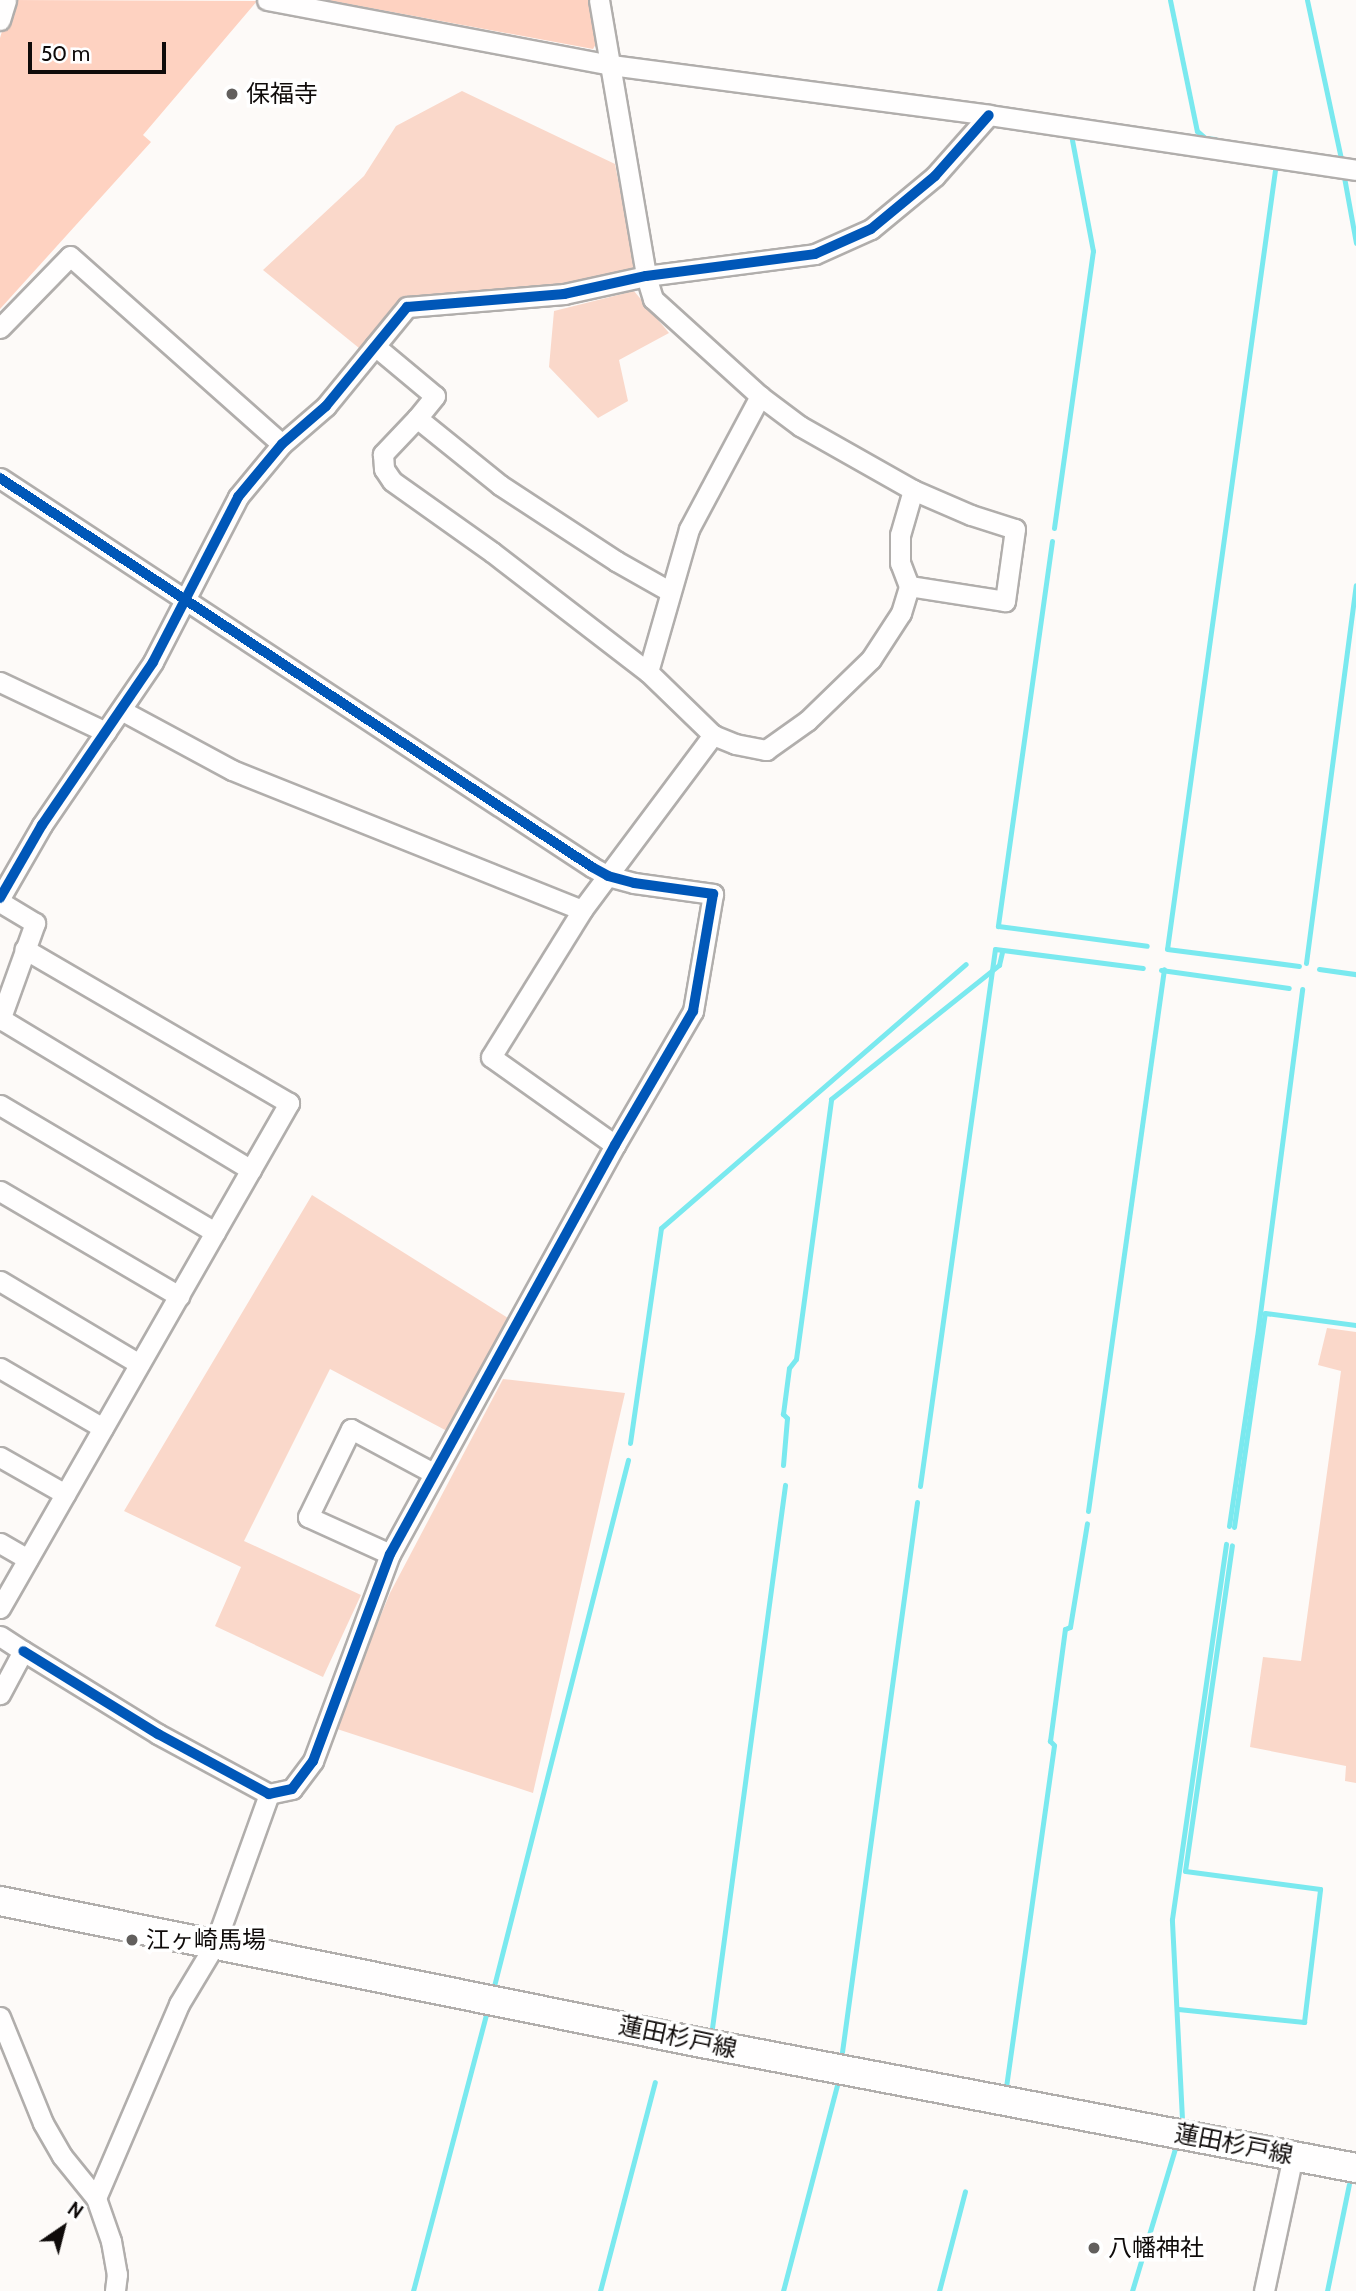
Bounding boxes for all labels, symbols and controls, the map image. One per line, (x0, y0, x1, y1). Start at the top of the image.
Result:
scale bar (32, 28, 170, 72)
text: 50 m (41, 41, 90, 66)
place label: 保福寺 (246, 80, 318, 108)
marker: 保福寺 (224, 86, 240, 102)
place label: 江ヶ崎馬場 (146, 1926, 266, 1954)
marker: 江ヶ崎馬場 (124, 1932, 140, 1948)
street label: 蓮田杉戸線 (616, 2010, 740, 2064)
street label: 蓮田杉戸線 (1172, 2118, 1296, 2170)
north arrow (28, 2193, 98, 2263)
text: N (63, 2197, 87, 2224)
place label: 八幡神社 (1108, 2234, 1204, 2262)
marker: 八幡神社 (1086, 2240, 1102, 2256)

